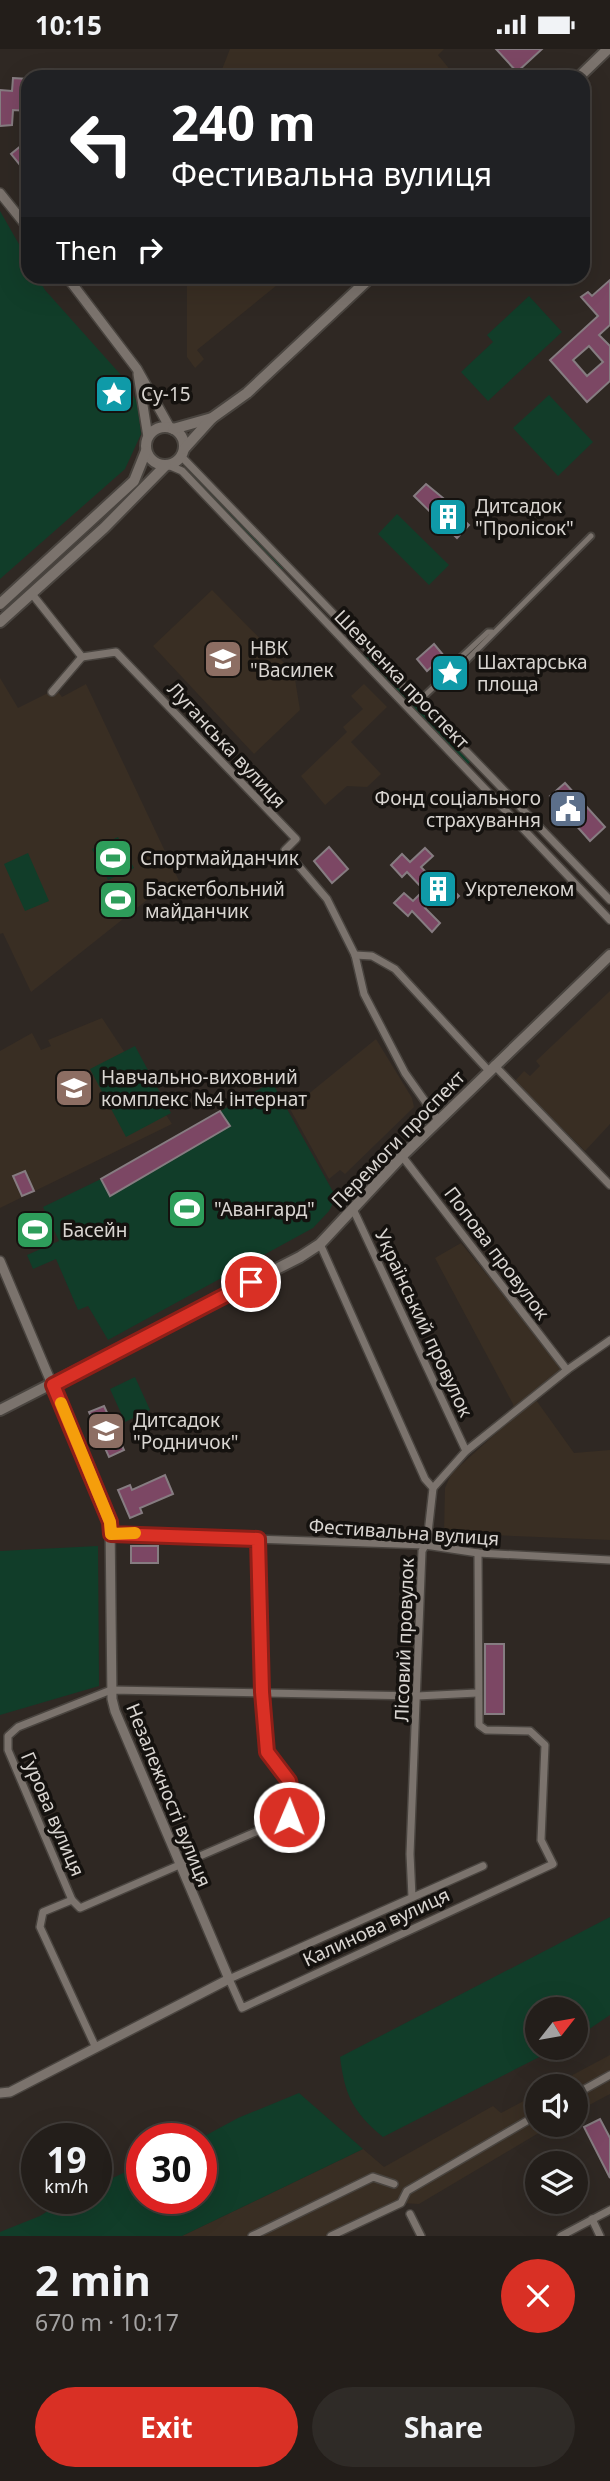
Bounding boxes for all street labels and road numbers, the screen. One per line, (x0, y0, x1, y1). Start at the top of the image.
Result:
street label: Шевченка проспект (329, 604, 475, 754)
street label: Луганська вулиця (162, 676, 292, 814)
street label: Перемоги проспект (325, 1064, 471, 1213)
street label: Попова провулок (438, 1181, 556, 1325)
street label: Український провулок (369, 1225, 479, 1421)
street label: Фестивальна вулиця (308, 1512, 500, 1552)
street label: Лісовий провулок (388, 1558, 420, 1722)
street label: Незалежності вулиця (120, 1699, 218, 1891)
street label: Гурова вулиця (15, 1748, 91, 1880)
street label: Калинова вулиця (298, 1882, 454, 1972)

